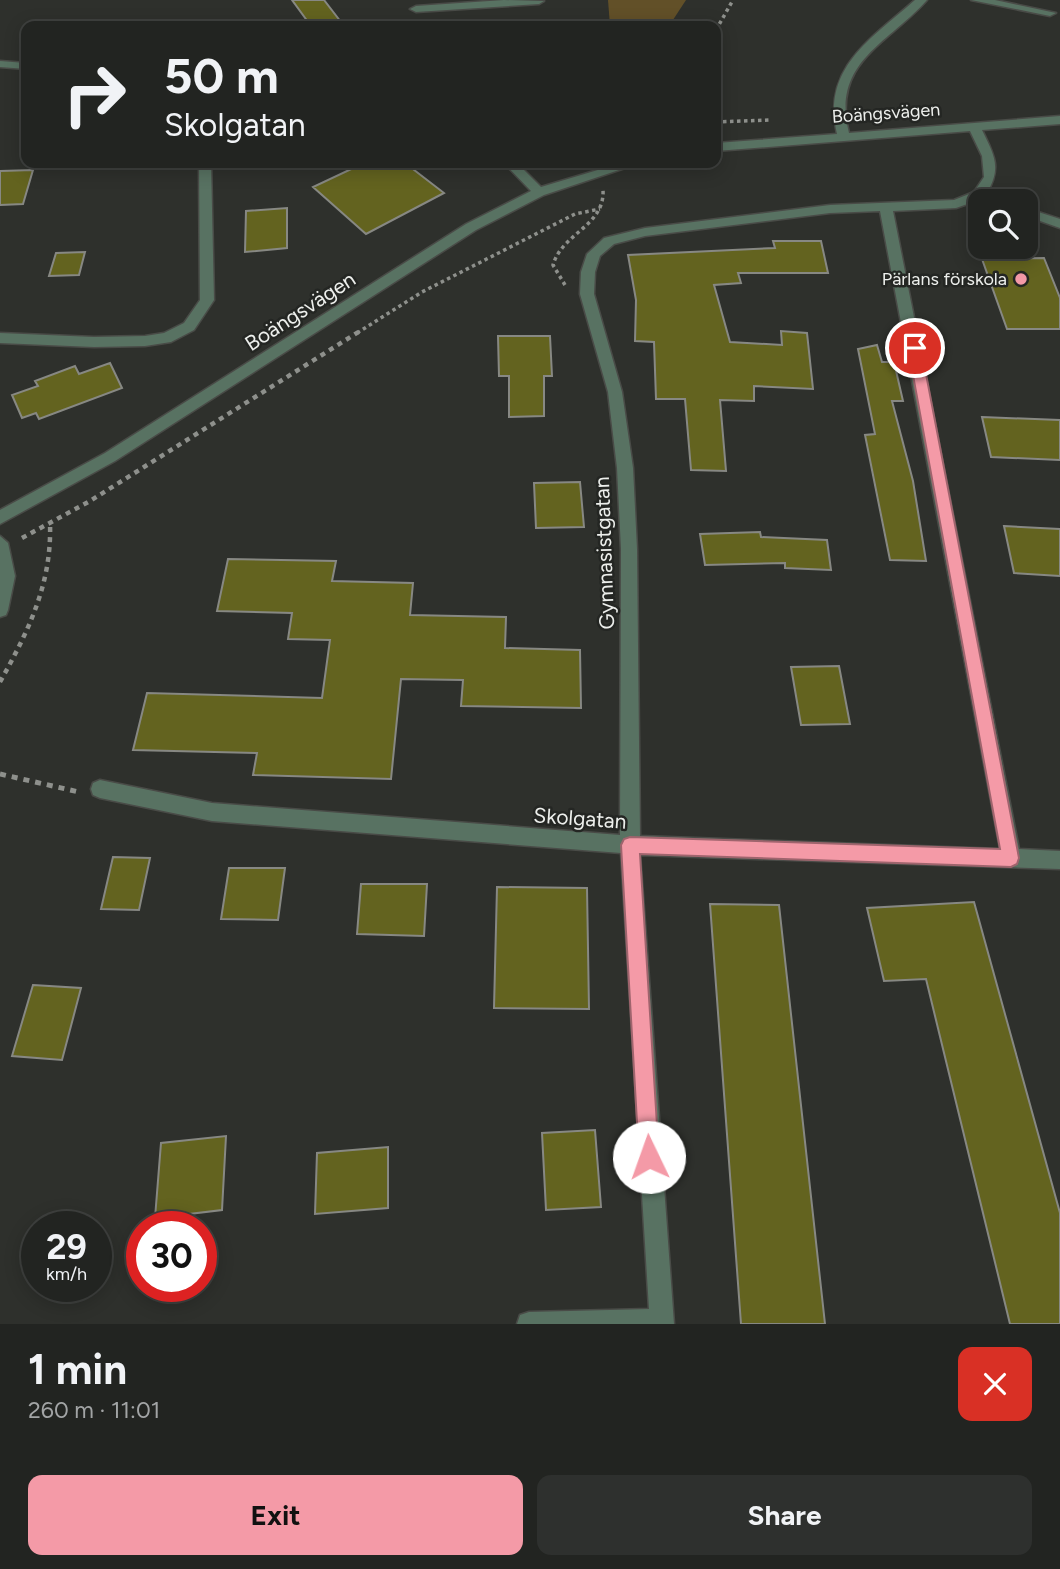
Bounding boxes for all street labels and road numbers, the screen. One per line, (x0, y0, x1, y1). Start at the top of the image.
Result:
street label: Boängsvägen (831, 98, 941, 128)
street label: Boängsvägen (240, 266, 360, 356)
street label: Gymnasistgatan (589, 476, 619, 630)
street label: Skolgatan (533, 802, 627, 834)

